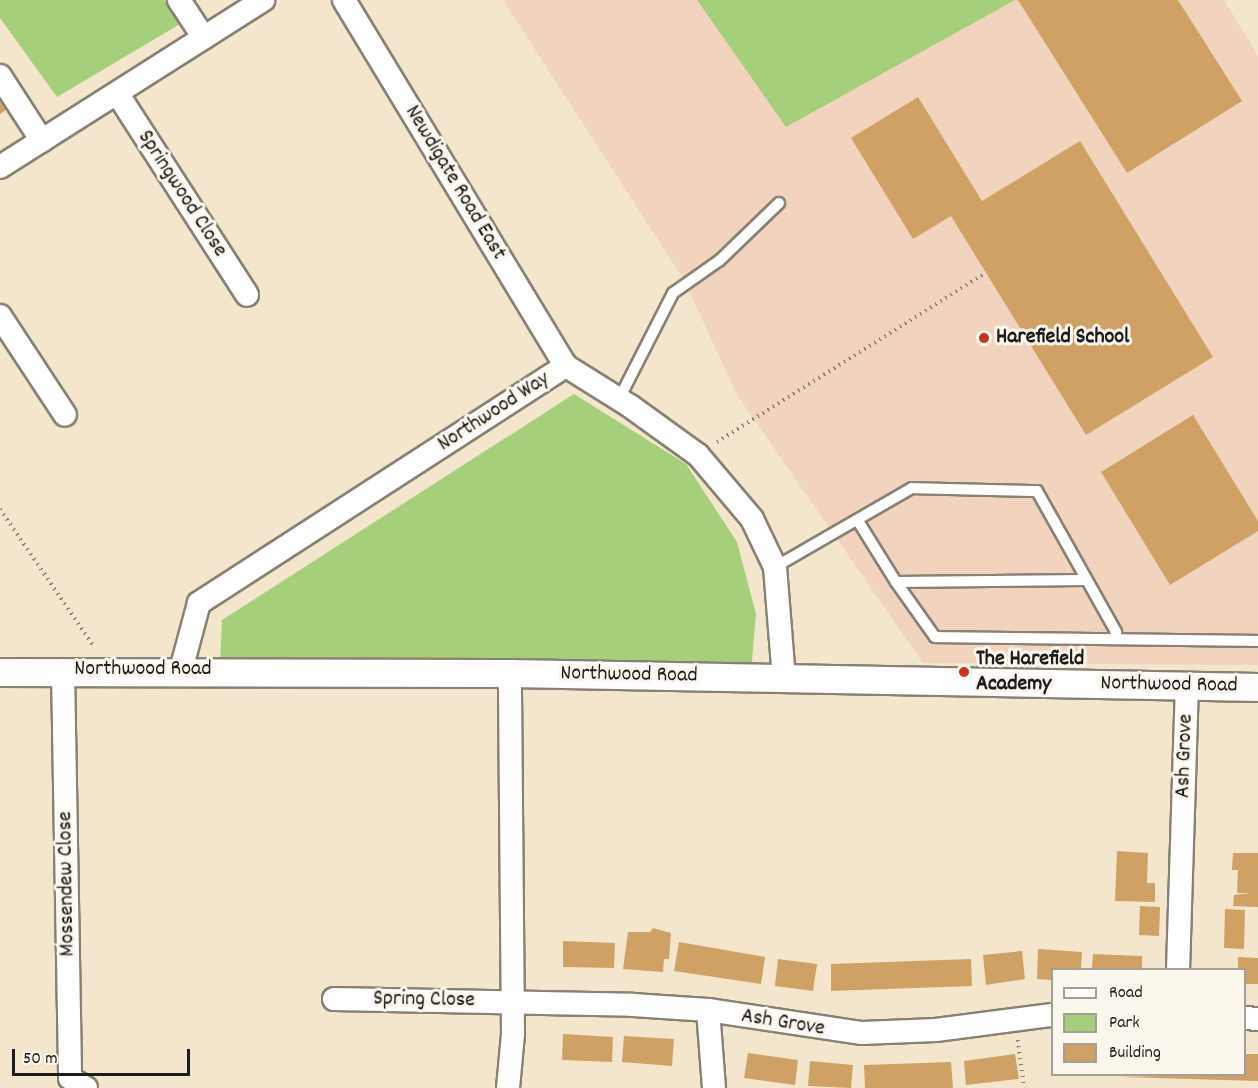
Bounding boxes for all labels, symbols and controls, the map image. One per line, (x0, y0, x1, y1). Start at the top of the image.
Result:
street label: Newdigate Road East (398, 101, 512, 265)
street label: Springwood Close (131, 126, 233, 262)
place label: Harefield School (996, 325, 1129, 351)
marker: Harefield School (977, 331, 991, 345)
street label: Northwood Way (433, 366, 555, 458)
place label: The Harefield Academy (976, 646, 1084, 698)
street label: Northwood Road (74, 657, 212, 683)
street label: Northwood Road (560, 661, 698, 689)
marker: The Harefield Academy (957, 665, 971, 679)
street label: Northwood Road (1100, 671, 1238, 699)
street label: Ash Grove (1170, 713, 1200, 799)
street label: Mossendew Close (53, 811, 81, 957)
legend (1051, 968, 1246, 1076)
text: Road (1109, 981, 1143, 1006)
street label: Spring Close (373, 986, 475, 1014)
street label: Ash Grove (739, 1003, 827, 1043)
text: Park (1109, 1011, 1140, 1036)
scale bar (15, 1037, 194, 1075)
text: Building (1109, 1041, 1161, 1066)
text: 50 m (23, 1047, 58, 1072)

